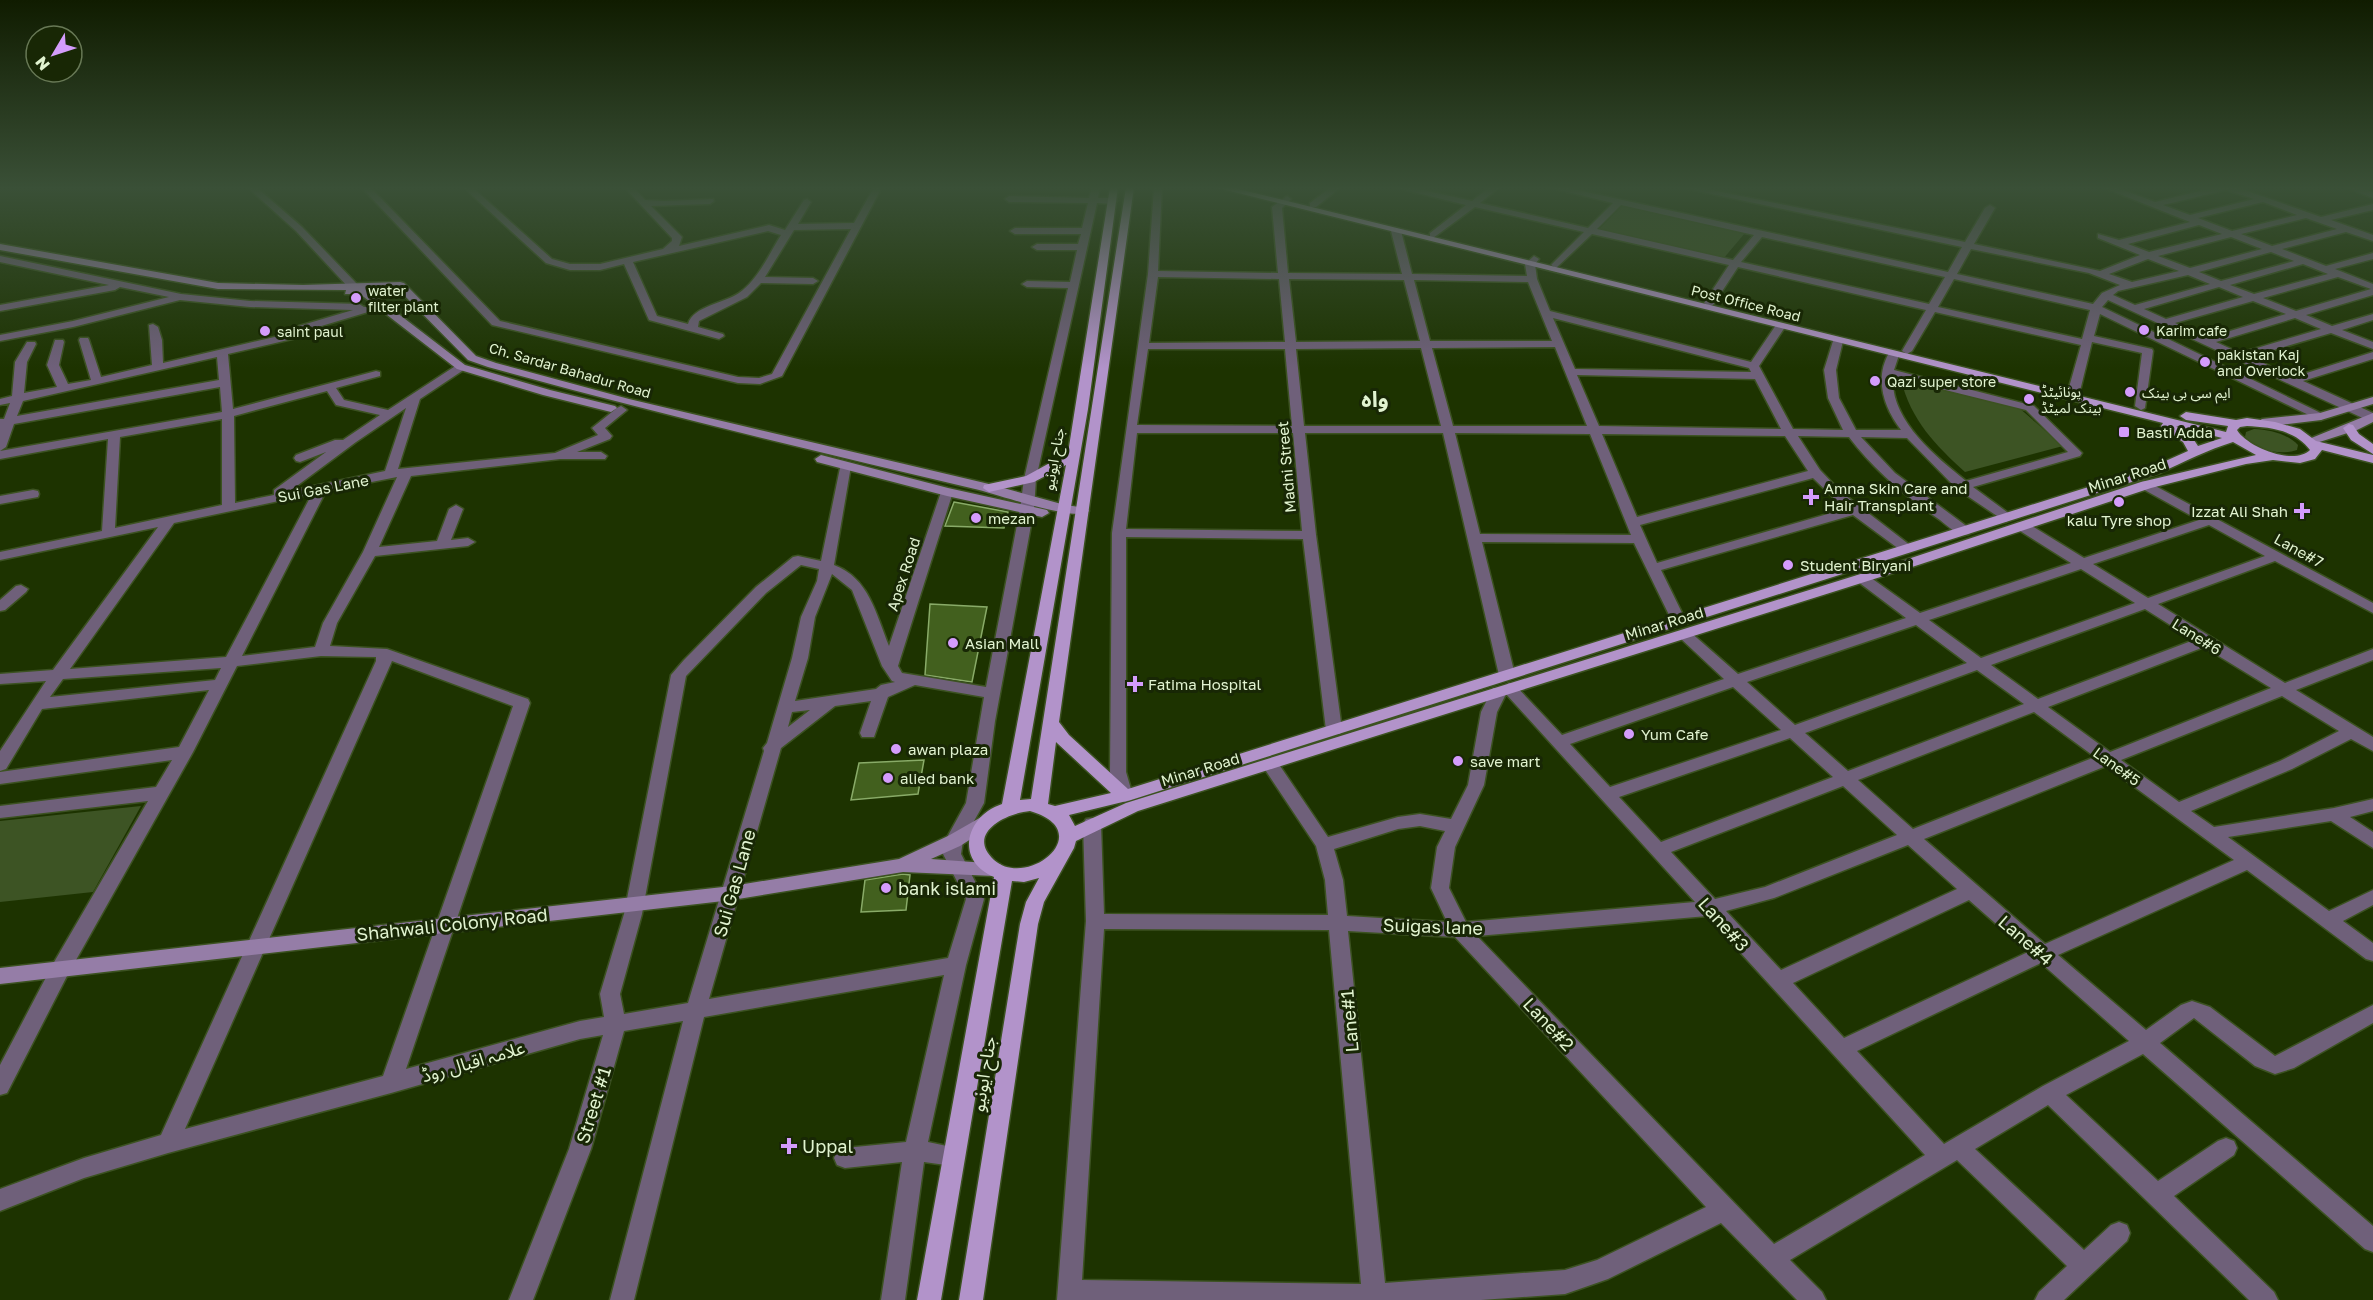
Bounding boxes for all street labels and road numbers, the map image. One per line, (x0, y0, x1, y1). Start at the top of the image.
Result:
street label: Post Office Road (1690, 281, 1802, 325)
street label: Ch. Sardar Bahadur Road (487, 339, 653, 401)
street label: Madni Street (1273, 420, 1299, 514)
street label: جناح ایونیو (1039, 426, 1071, 493)
street label: Minar Road (2086, 454, 2168, 496)
street label: Sui Gas Lane (276, 470, 370, 506)
street label: Lane#7 (2271, 529, 2327, 571)
street label: Apex Road (883, 535, 923, 613)
street label: Minar Road (1623, 603, 1705, 643)
street label: Lane#6 (2169, 614, 2225, 658)
street label: Lane#5 (2090, 743, 2144, 789)
street label: Minar Road (1159, 749, 1241, 789)
street label: Sui Gas Lane (708, 827, 760, 939)
street label: Lane#3 (1694, 893, 1754, 955)
street label: Shahwali Colony Road (355, 903, 549, 945)
street label: Lane#4 (1994, 910, 2058, 970)
street label: Suigas lane (1383, 913, 1483, 939)
street label: Lane#1 (1335, 988, 1363, 1053)
street label: Lane#2 (1519, 993, 1579, 1055)
street label: جناح ایونیو (966, 1035, 1003, 1114)
street label: علامہ اقبال روڈ (419, 1036, 527, 1087)
street label: Street #1 (571, 1064, 615, 1146)

